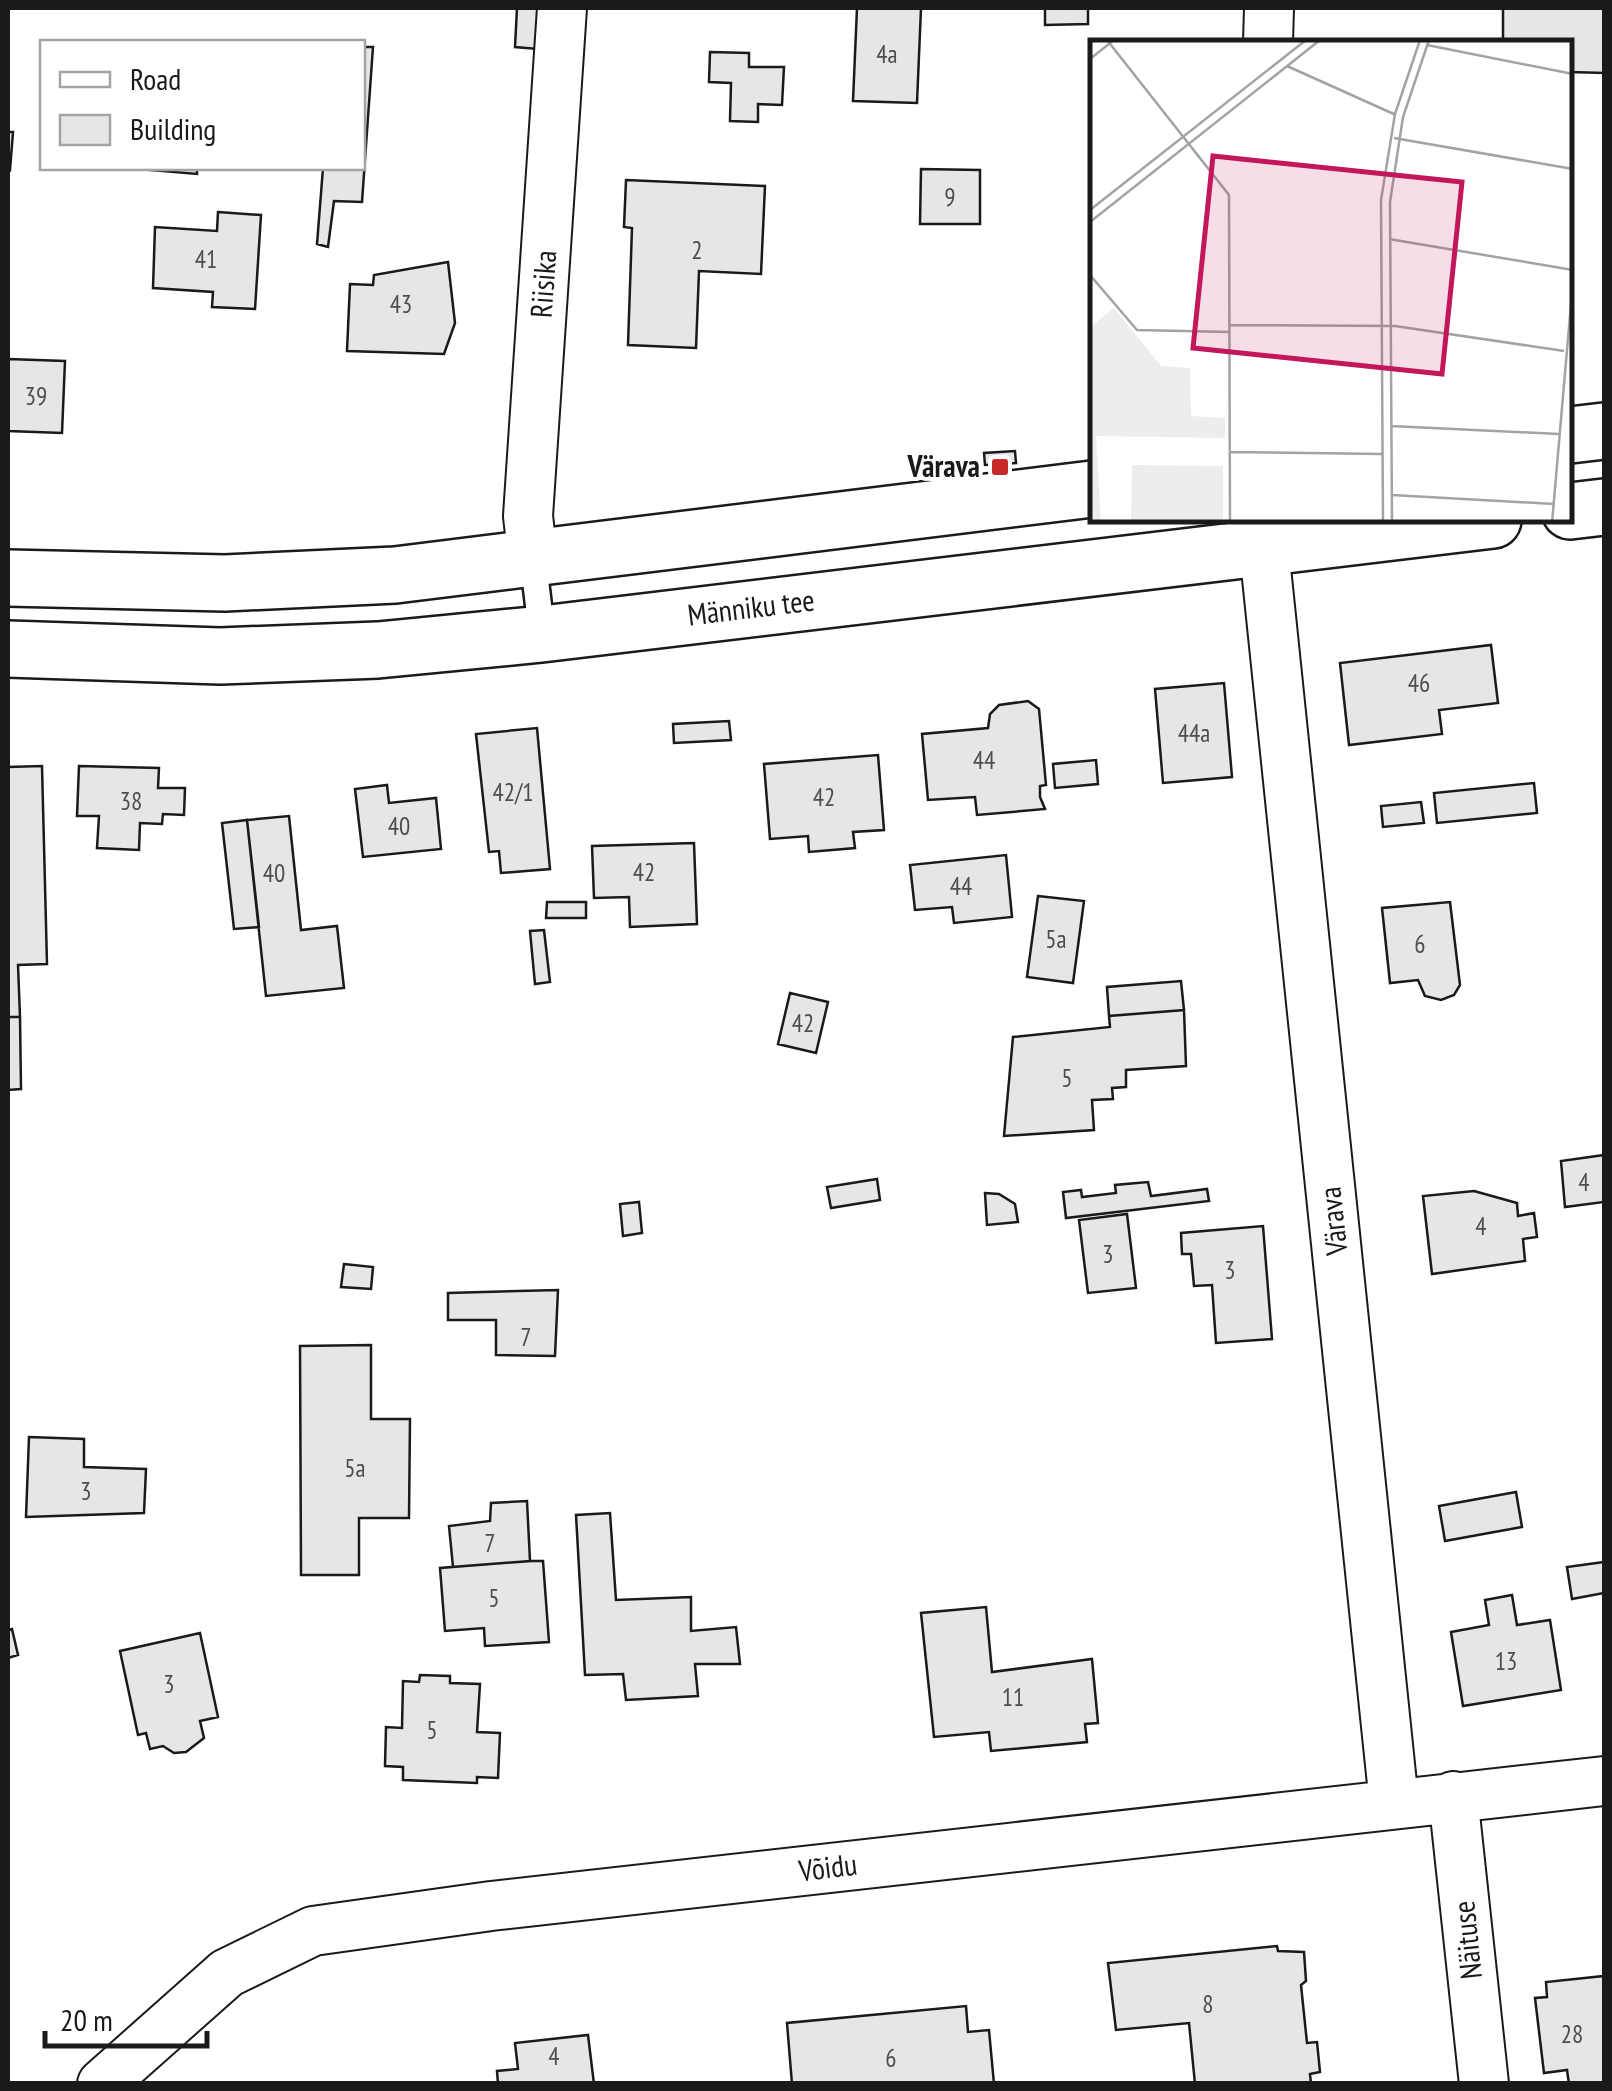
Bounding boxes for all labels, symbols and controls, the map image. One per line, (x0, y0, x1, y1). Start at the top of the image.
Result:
house number: 4a (876, 38, 898, 70)
legend (40, 40, 365, 170)
inset map (1090, 40, 1572, 522)
text: Road (130, 59, 181, 98)
text: Building (130, 109, 216, 148)
house number: 9 (944, 181, 956, 213)
house number: 2 (691, 234, 703, 266)
house number: 41 (195, 243, 217, 275)
street label: Riisika (521, 249, 564, 319)
house number: 43 (390, 288, 412, 320)
house number: 39 (25, 380, 47, 412)
place label: Värava (907, 446, 980, 485)
marker: Värava (989, 456, 1011, 478)
street label: Männiku tee (685, 579, 816, 634)
house number: 46 (1408, 667, 1430, 699)
house number: 44a (1178, 717, 1210, 749)
house number: 44 (973, 744, 995, 776)
house number: 42/1 (492, 776, 534, 808)
house number: 42 (813, 781, 835, 813)
house number: 38 (120, 785, 142, 817)
house number: 40 (388, 810, 410, 842)
house number: 42 (633, 856, 655, 888)
house number: 40 (263, 857, 285, 889)
house number: 44 (950, 870, 972, 902)
house number: 5a (1045, 923, 1067, 955)
house number: 6 (1414, 928, 1426, 960)
house number: 42 (792, 1007, 814, 1039)
house number: 5 (1061, 1062, 1073, 1094)
house number: 4 (1578, 1166, 1590, 1198)
street label: Värava (1310, 1185, 1356, 1258)
house number: 4 (1475, 1210, 1487, 1242)
house number: 3 (1102, 1238, 1114, 1270)
house number: 3 (1224, 1254, 1236, 1286)
house number: 7 (520, 1321, 532, 1353)
house number: 5a (344, 1452, 366, 1484)
house number: 3 (80, 1475, 92, 1507)
house number: 7 (484, 1527, 496, 1559)
house number: 5 (488, 1582, 500, 1614)
house number: 13 (1495, 1645, 1517, 1677)
house number: 3 (163, 1668, 175, 1700)
house number: 11 (1002, 1681, 1024, 1713)
house number: 5 (426, 1714, 438, 1746)
street label: Võidu (796, 1844, 859, 1890)
street label: Näituse (1443, 1899, 1490, 1981)
scale bar (45, 1986, 208, 2048)
house number: 8 (1202, 1988, 1214, 2020)
text: 20 m (60, 2000, 113, 2039)
house number: 28 (1561, 2018, 1583, 2050)
house number: 4 (548, 2040, 560, 2072)
house number: 6 (885, 2042, 897, 2074)

